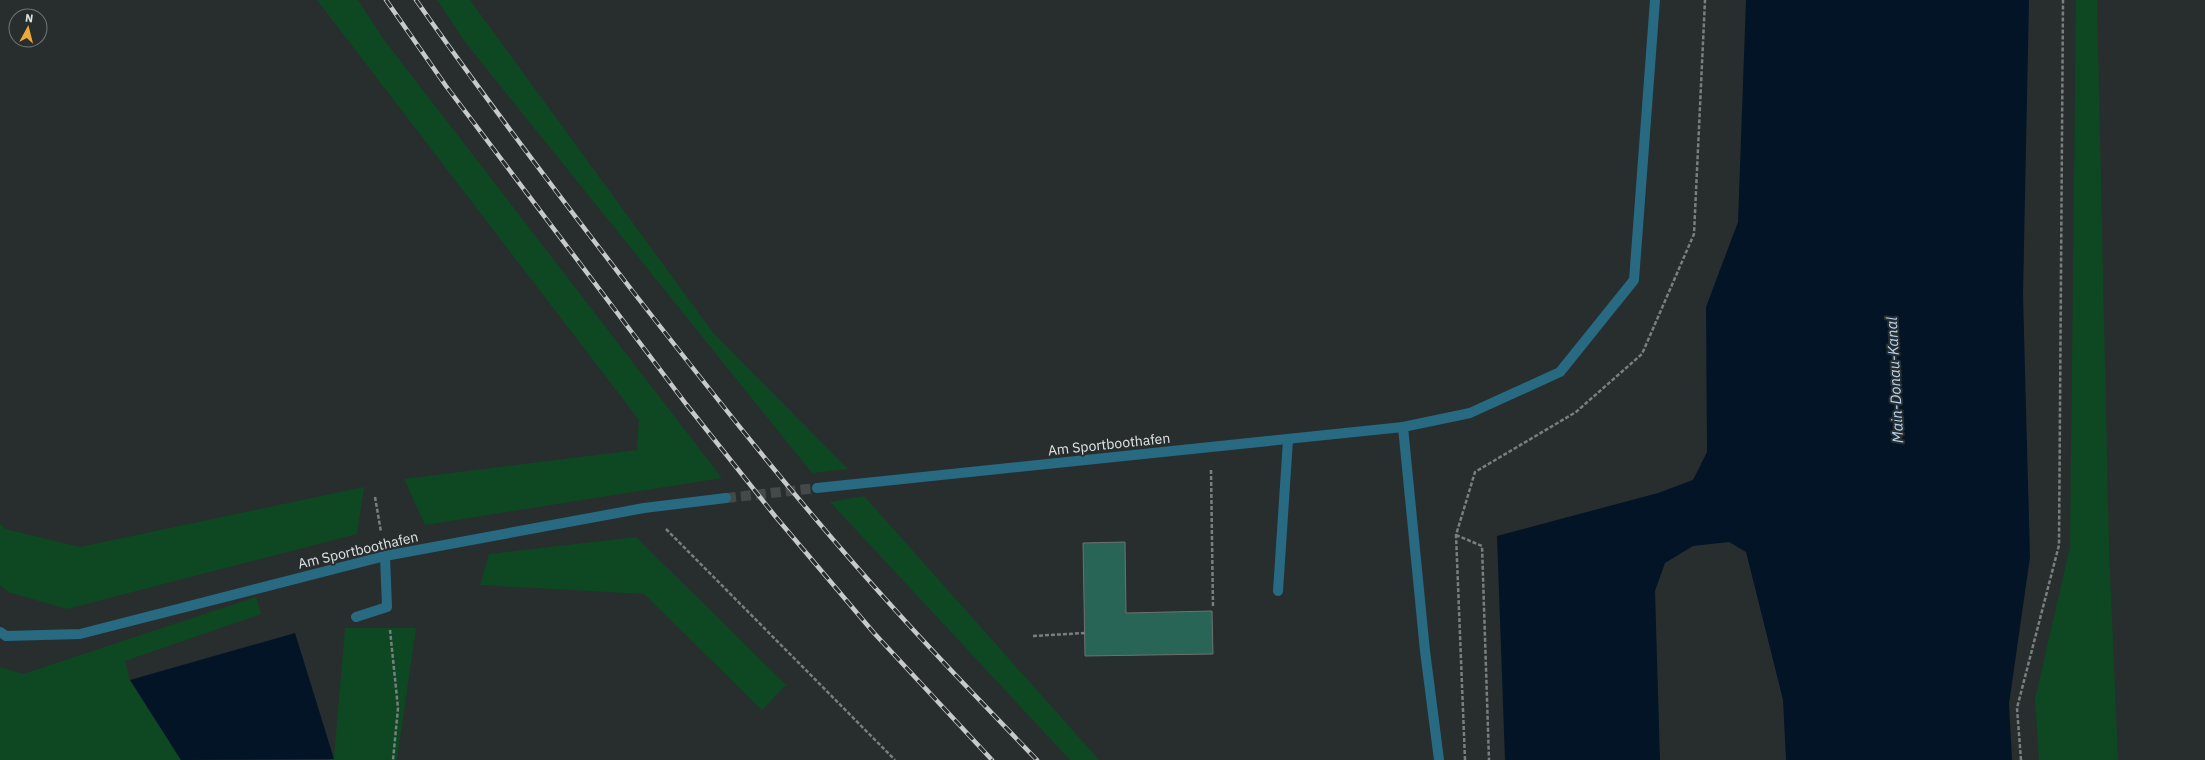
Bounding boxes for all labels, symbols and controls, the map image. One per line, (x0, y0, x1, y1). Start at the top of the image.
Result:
north arrow (8, 8, 48, 48)
text: N (24, 11, 34, 26)
water label: Main-Donau-Kanal (1882, 316, 1907, 444)
street label: Am Sportboothafen (1047, 429, 1171, 459)
street label: Am Sportboothafen (296, 527, 420, 573)

